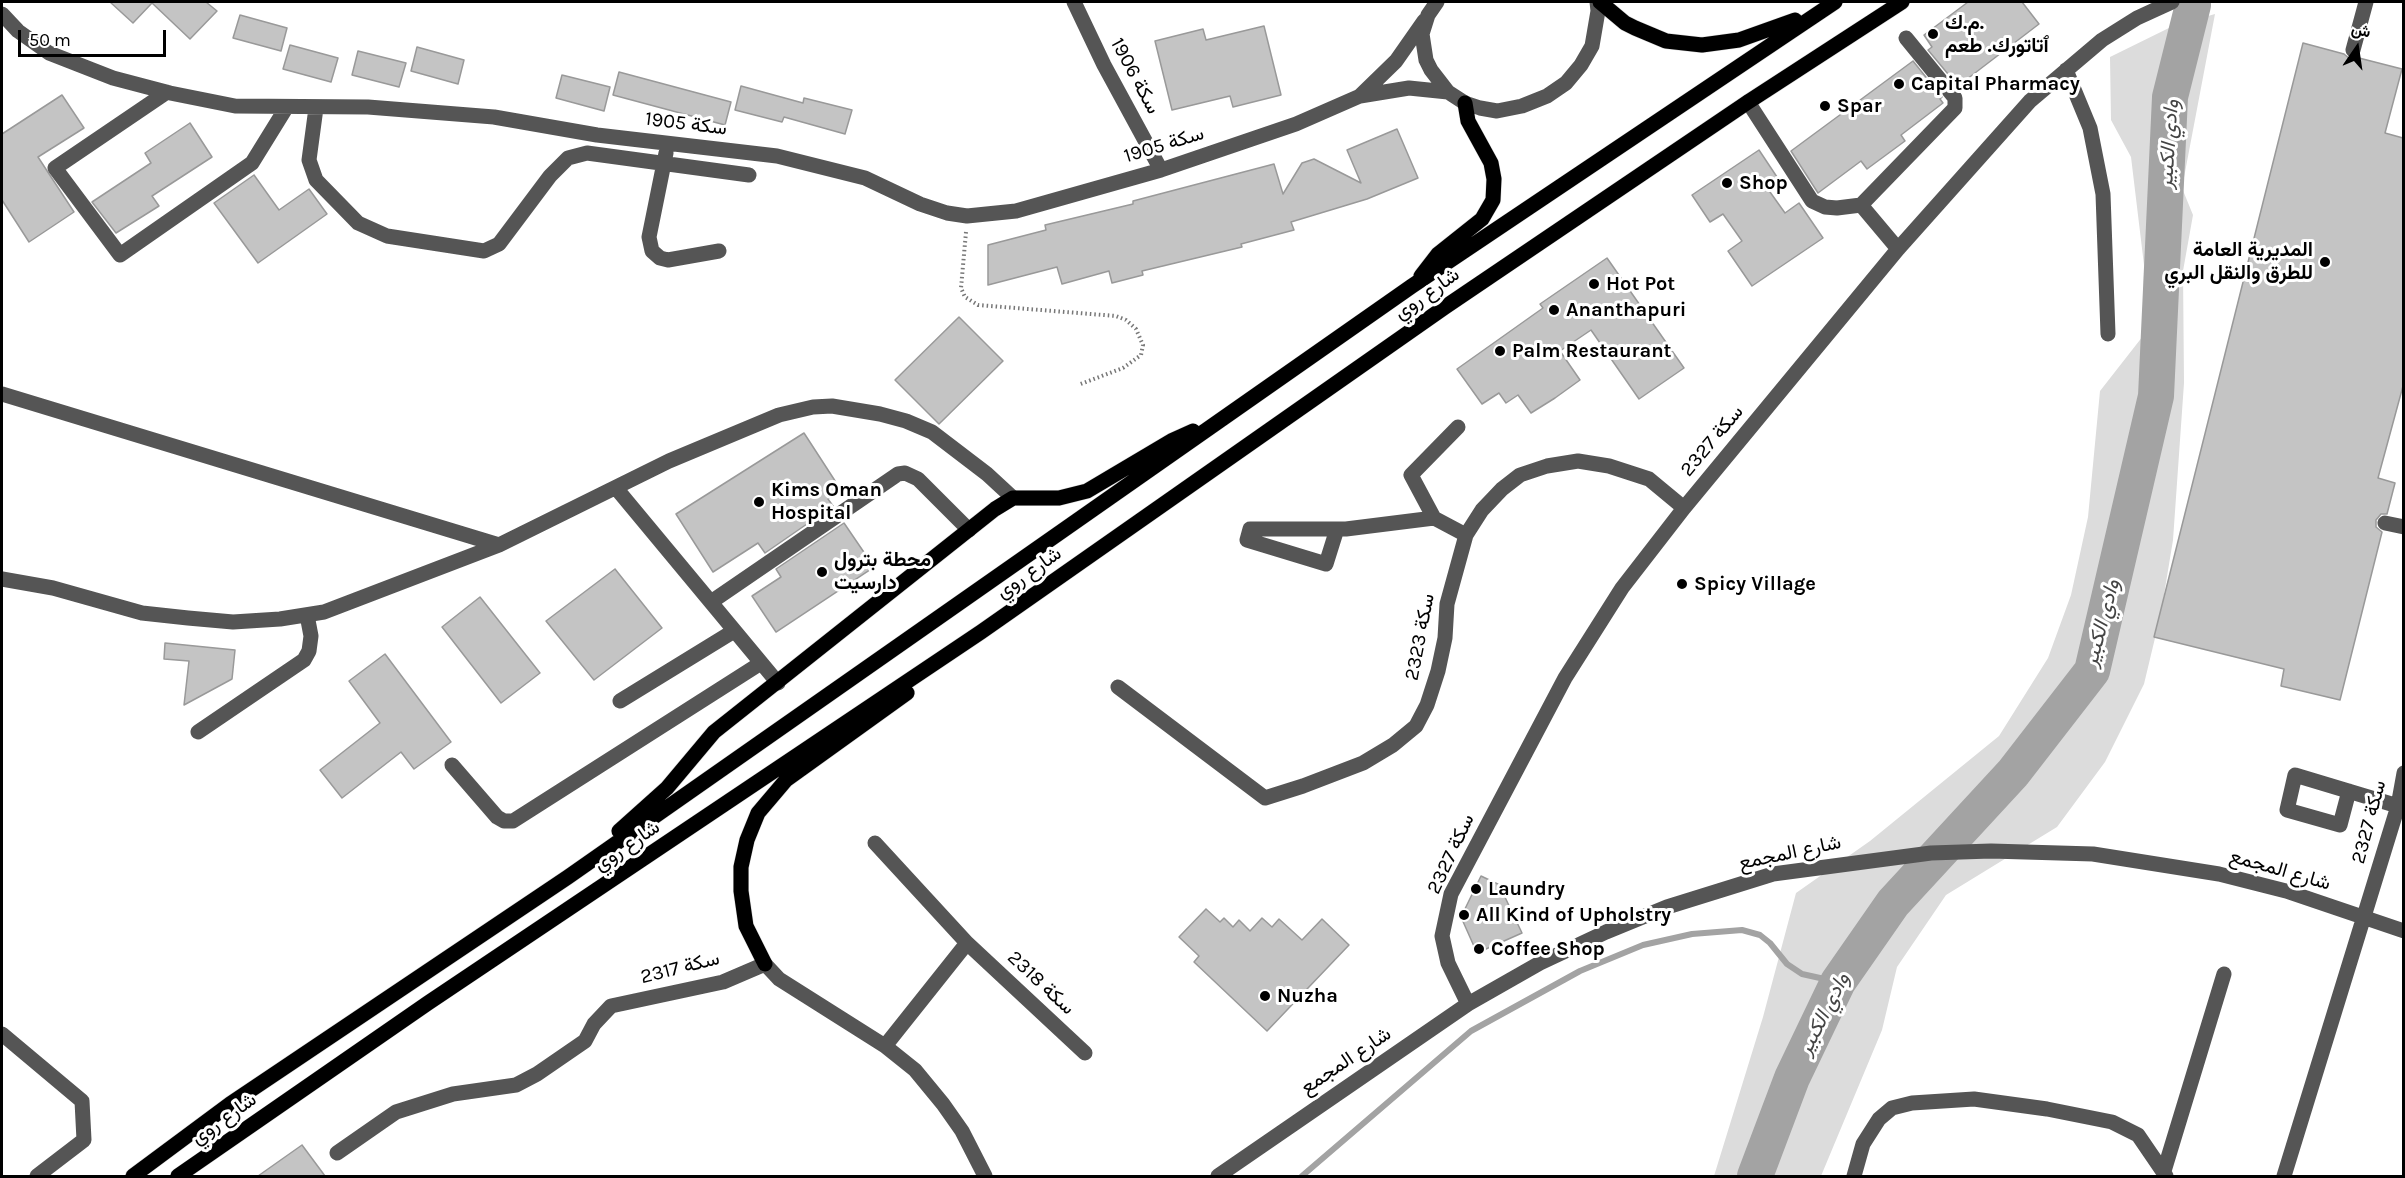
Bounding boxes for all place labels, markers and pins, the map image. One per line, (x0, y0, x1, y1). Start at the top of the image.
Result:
place label: م.ك. ٱتاتورك. طعم (1945, 11, 2049, 58)
marker: م.ك. ٱتاتورك. طعم (1926, 27, 1940, 41)
place label: Capital Pharmacy (1911, 72, 2080, 96)
marker: Capital Pharmacy (1892, 77, 1906, 91)
place label: Spar (1837, 94, 1881, 118)
marker: Spar (1818, 99, 1832, 113)
place label: Shop (1739, 171, 1788, 195)
marker: Shop (1720, 176, 1734, 190)
place label: المديرية العامة للطرق والنقل البري (2164, 238, 2313, 285)
marker: المديرية العامة للطرق والنقل البري (2318, 255, 2332, 269)
place label: Hot Pot (1606, 272, 1675, 296)
marker: Hot Pot (1587, 277, 1601, 291)
place label: Ananthapuri (1566, 298, 1686, 322)
marker: Ananthapuri (1547, 303, 1561, 317)
place label: Palm Restaurant (1512, 339, 1671, 363)
marker: Palm Restaurant (1493, 344, 1507, 358)
place label: Kims Oman Hospital (771, 478, 882, 525)
marker: Kims Oman Hospital (752, 495, 766, 509)
place label: محطة بترول دارسيت (834, 548, 931, 595)
marker: محطة بترول دارسيت (815, 565, 829, 579)
place label: Spicy Village (1694, 572, 1816, 596)
marker: Spicy Village (1675, 577, 1689, 591)
place label: Laundry (1488, 877, 1565, 901)
marker: Laundry (1469, 882, 1483, 896)
place label: All Kind of Upholstry (1476, 903, 1671, 927)
marker: All Kind of Upholstry (1457, 908, 1471, 922)
place label: Coffee Shop (1491, 937, 1605, 961)
marker: Coffee Shop (1472, 942, 1486, 956)
place label: Nuzha (1277, 984, 1338, 1008)
marker: Nuzha (1258, 989, 1272, 1003)

